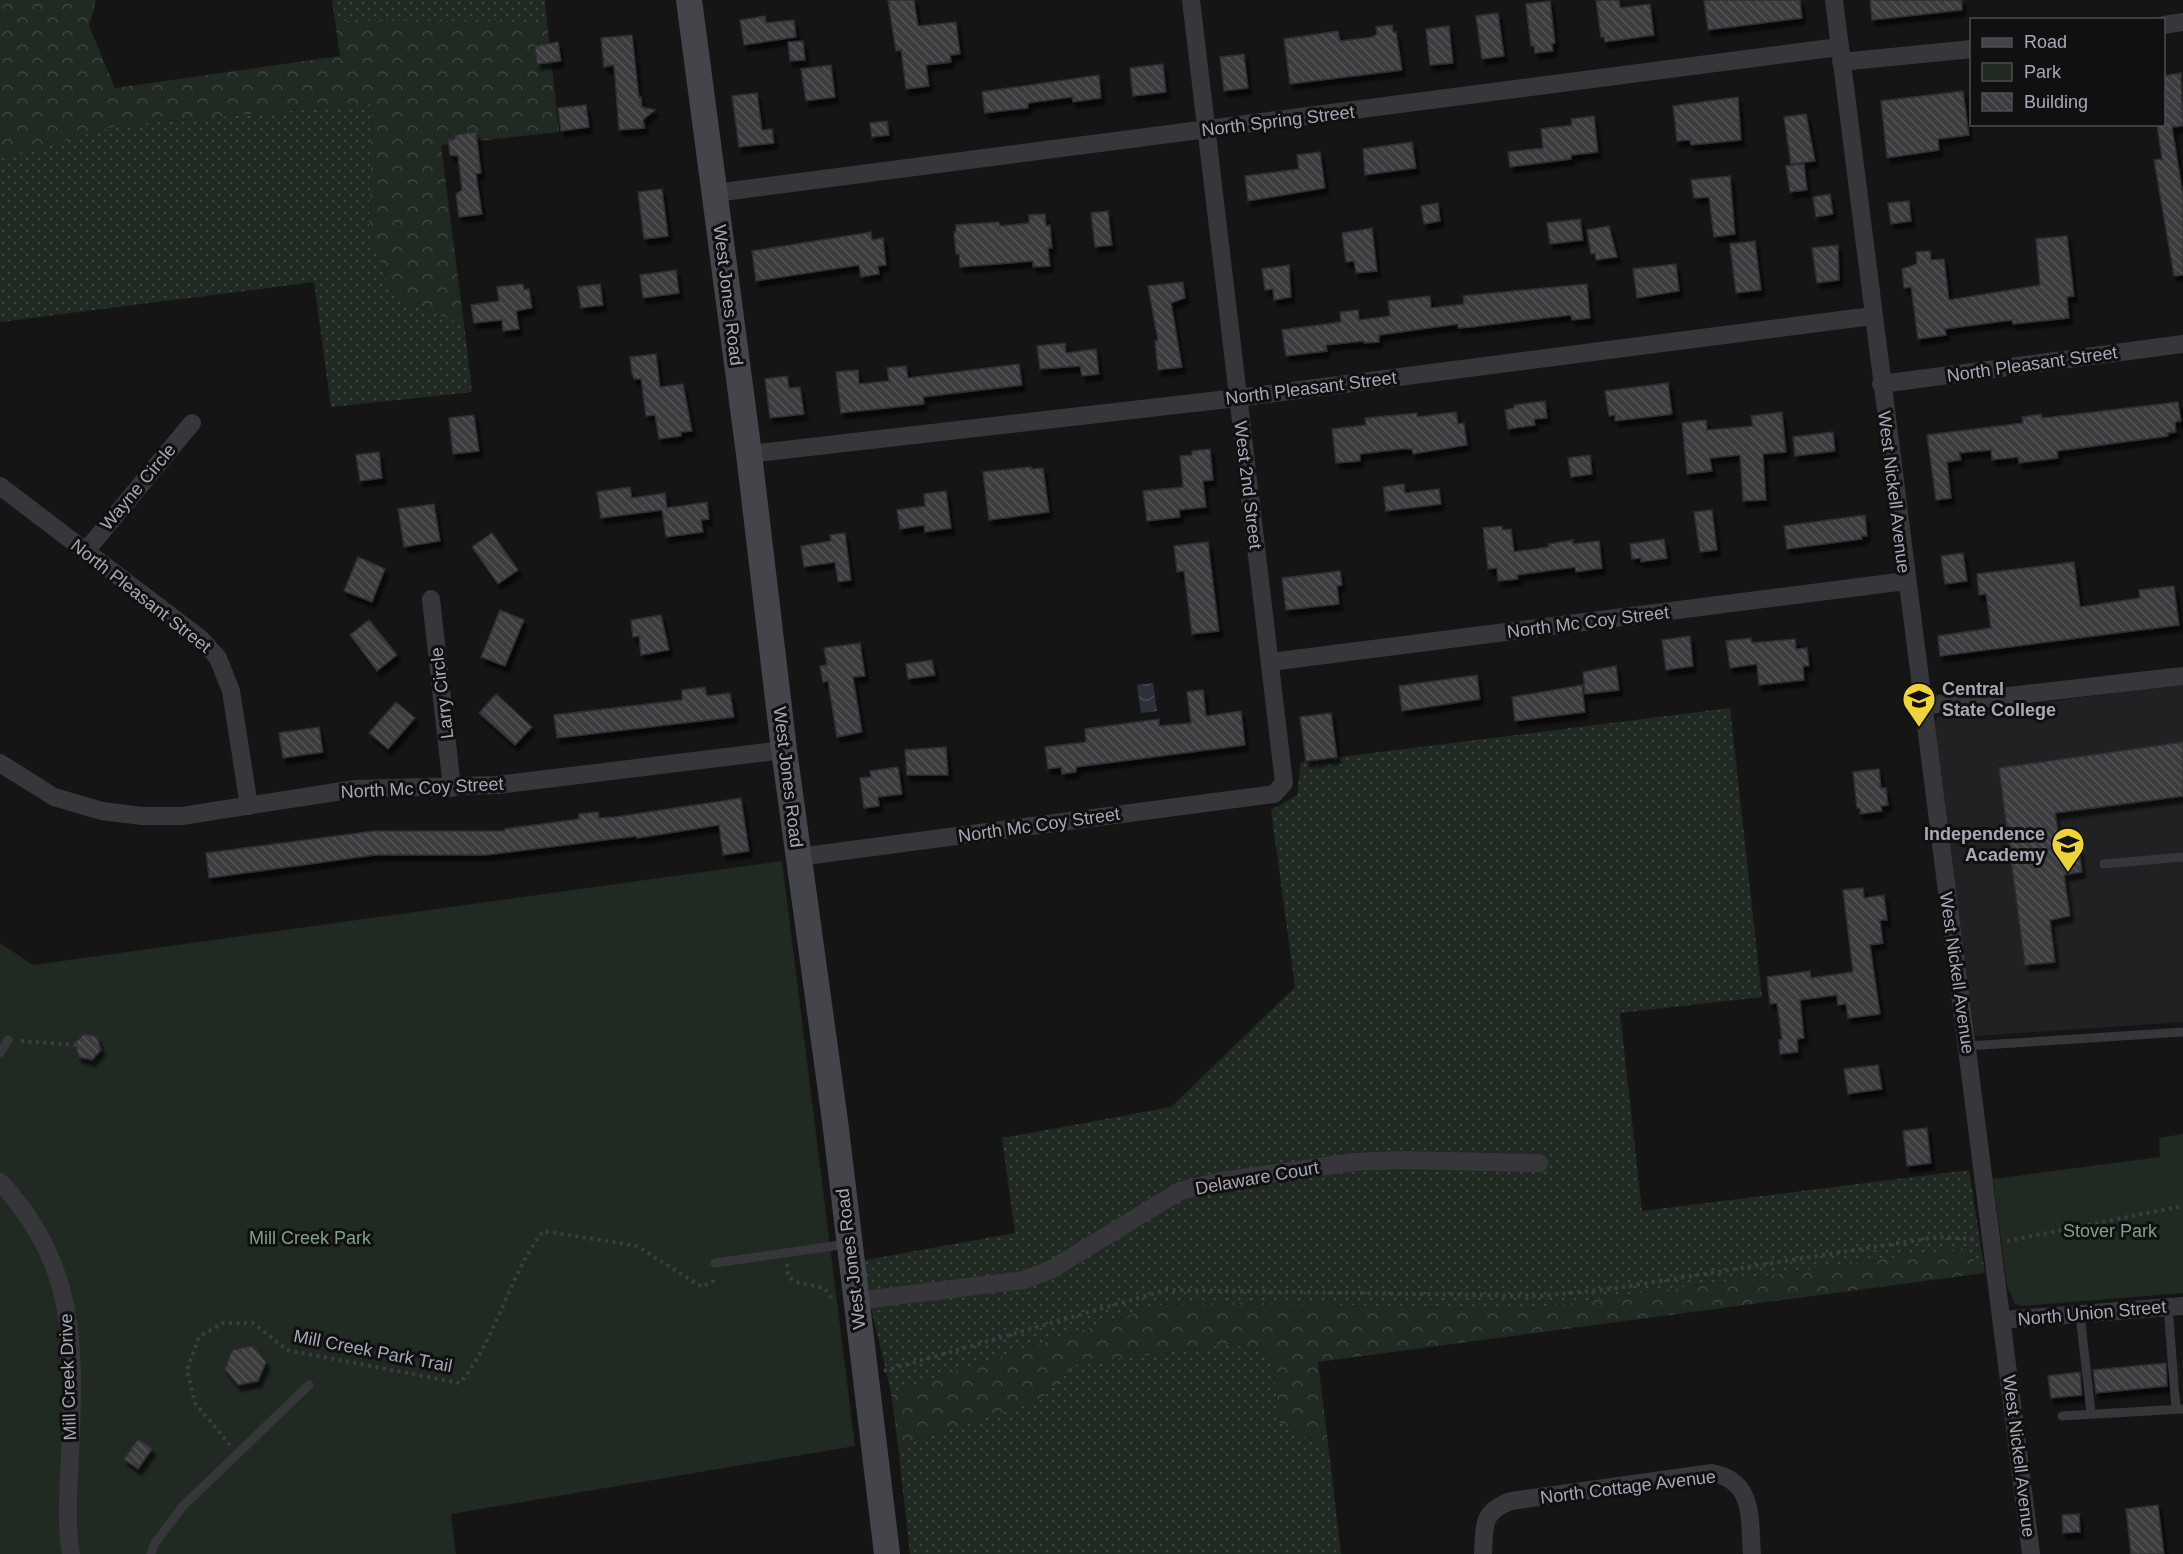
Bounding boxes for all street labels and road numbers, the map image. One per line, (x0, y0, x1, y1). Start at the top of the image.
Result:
street label: North Spring Street (1200, 102, 1356, 140)
street label: West Jones Road (709, 223, 747, 367)
street label: North Pleasant Street (1945, 342, 2119, 386)
street label: North Pleasant Street (1224, 368, 1398, 408)
street label: West Nickell Avenue (1874, 410, 1914, 574)
street label: West 2nd Street (1230, 420, 1266, 550)
street label: Wayne Circle (96, 440, 180, 534)
street label: North Pleasant Street (67, 535, 215, 657)
street label: North Mc Coy Street (1506, 602, 1670, 642)
street label: Larry Circle (426, 646, 458, 740)
street label: West Jones Road (769, 705, 807, 849)
street label: North Mc Coy Street (340, 774, 504, 802)
street label: North Mc Coy Street (957, 804, 1121, 846)
street label: West Nickell Avenue (1936, 891, 1978, 1055)
street label: Delaware Court (1194, 1157, 1320, 1199)
street label: West Jones Road (832, 1187, 870, 1331)
street label: North Union Street (2017, 1297, 2167, 1329)
street label: Mill Creek Drive (56, 1313, 80, 1441)
street label: Mill Creek Park Trail (292, 1326, 454, 1376)
street label: West Nickell Avenue (1999, 1374, 2039, 1538)
street label: North Cottage Avenue (1539, 1466, 1717, 1508)

